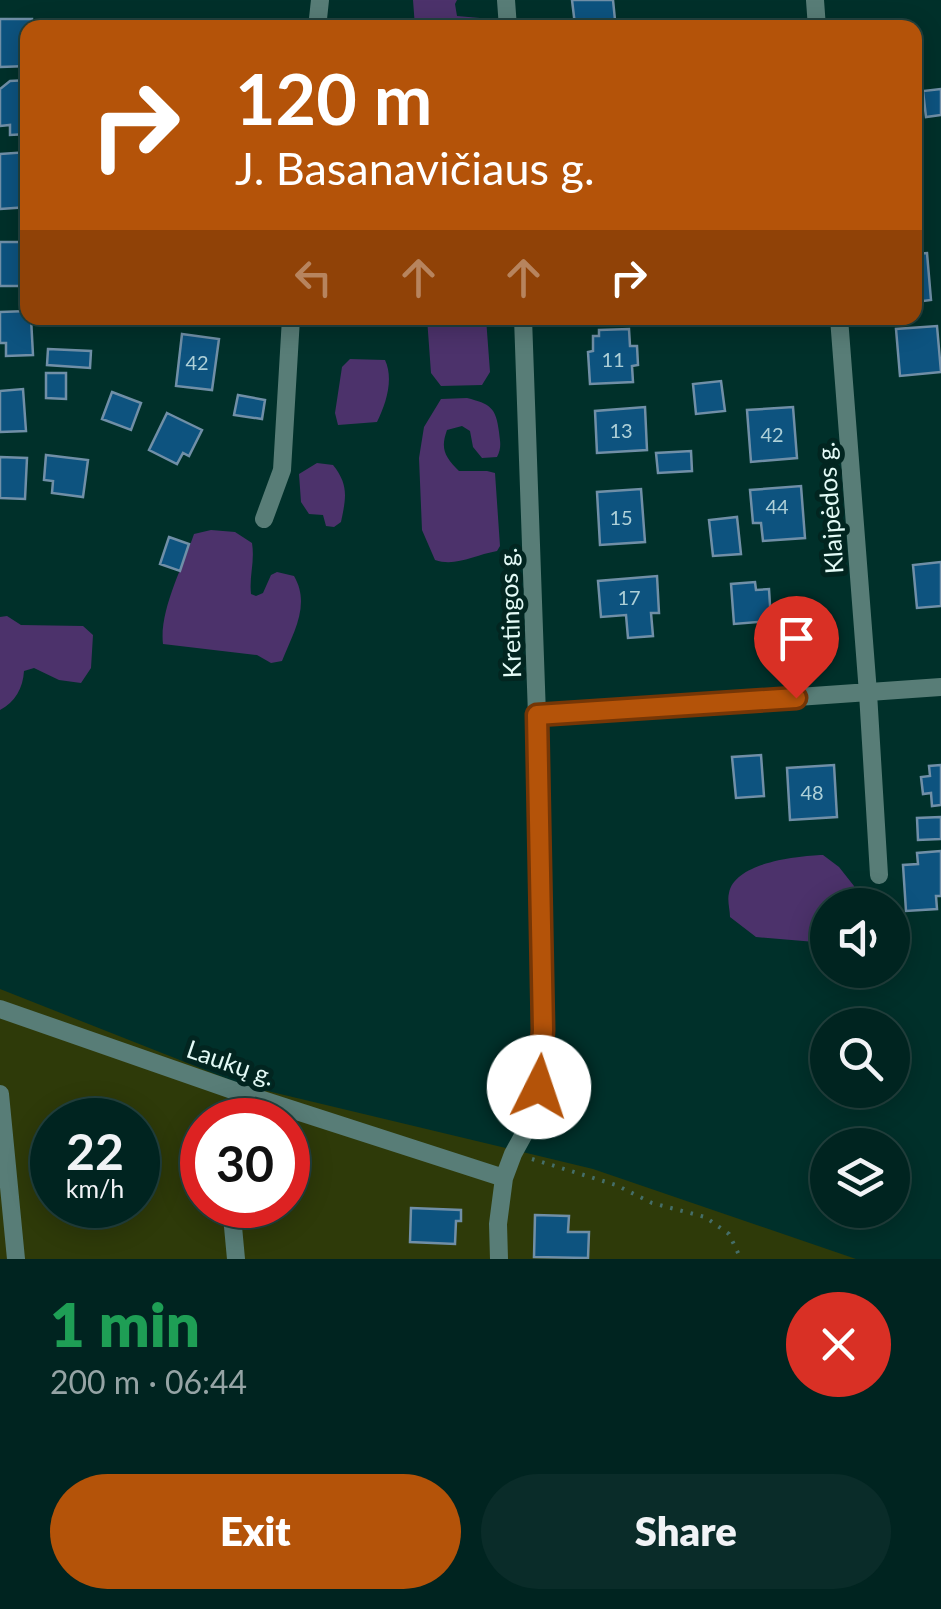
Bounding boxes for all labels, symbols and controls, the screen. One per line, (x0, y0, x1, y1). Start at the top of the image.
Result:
text: 120 m (235, 56, 432, 140)
icon: right (70, 60, 200, 190)
text: J. Basanavičiaus g. (235, 141, 595, 195)
icon: left (286, 250, 341, 305)
icon: ahead (391, 250, 446, 305)
icon: ahead (496, 250, 551, 305)
icon: right (601, 250, 656, 305)
house number: 11 (601, 347, 625, 371)
house number: 42 (185, 350, 209, 374)
house number: 13 (609, 418, 633, 442)
house number: 42 (760, 422, 784, 446)
street label: Klaipėdos g. (809, 441, 849, 575)
house number: 44 (765, 494, 789, 518)
house number: 15 (609, 505, 633, 529)
street label: Kretingos g. (492, 547, 526, 679)
house number: 17 (617, 585, 641, 609)
pin (754, 596, 839, 699)
icon: arrive (769, 611, 824, 666)
house number: 48 (800, 780, 824, 804)
map controls (810, 888, 910, 1228)
button: sound (810, 888, 910, 988)
button: search (810, 1008, 910, 1108)
street label: Laukų g. (183, 1033, 279, 1091)
position arrow (487, 1035, 591, 1139)
speed limit sign: 30 (180, 1098, 310, 1228)
text: 22 (66, 1121, 124, 1181)
button: layers (810, 1128, 910, 1228)
text: km/h (66, 1173, 124, 1203)
text: 1 min (50, 1288, 200, 1360)
button: close (786, 1292, 891, 1397)
text: 200 m · 06:44 (50, 1362, 247, 1401)
button: Exit (50, 1474, 461, 1589)
button: Share (481, 1474, 891, 1589)

